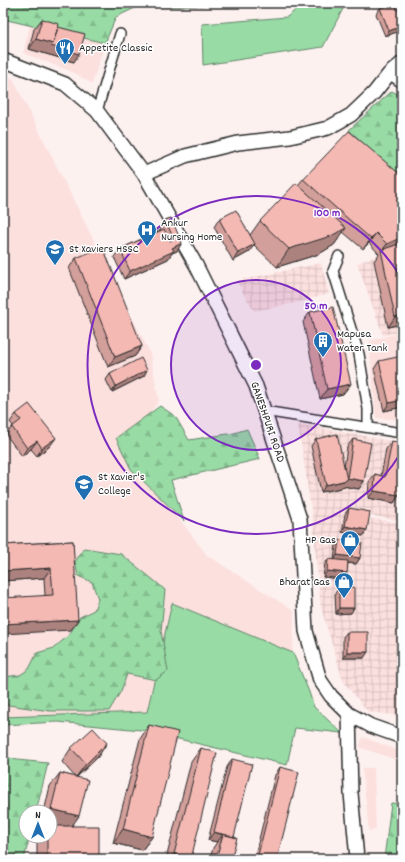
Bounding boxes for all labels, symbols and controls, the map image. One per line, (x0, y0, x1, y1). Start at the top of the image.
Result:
restaurant icon: Appetite Classic (54, 37, 76, 65)
place label: Appetite Classic (79, 40, 153, 57)
text: 100 m (314, 205, 340, 222)
place label: Ankur Nursing Home (161, 215, 222, 246)
hospital icon: Ankur Nursing Home (136, 219, 158, 247)
school or university icon: St Xaviers HSSC (44, 238, 66, 266)
place label: St Xaviers HSSC (69, 241, 139, 258)
text: 50 m (304, 298, 328, 315)
place label: Mapusa Water Tank (337, 326, 387, 357)
building icon: Mapusa Water Tank (312, 330, 334, 358)
centre of rings (249, 358, 263, 372)
street label: GANESHPURI ROAD (245, 379, 289, 465)
place label: St Xavier's College (98, 469, 145, 500)
school or university icon: St Xavier's College (73, 473, 95, 501)
shop icon: HP Gas (339, 529, 361, 557)
place label: HP Gas (305, 532, 336, 549)
shop icon: Bharat Gas (333, 571, 355, 599)
place label: Bharat Gas (279, 574, 330, 591)
north arrow (18, 804, 58, 844)
text: N (35, 808, 41, 824)

